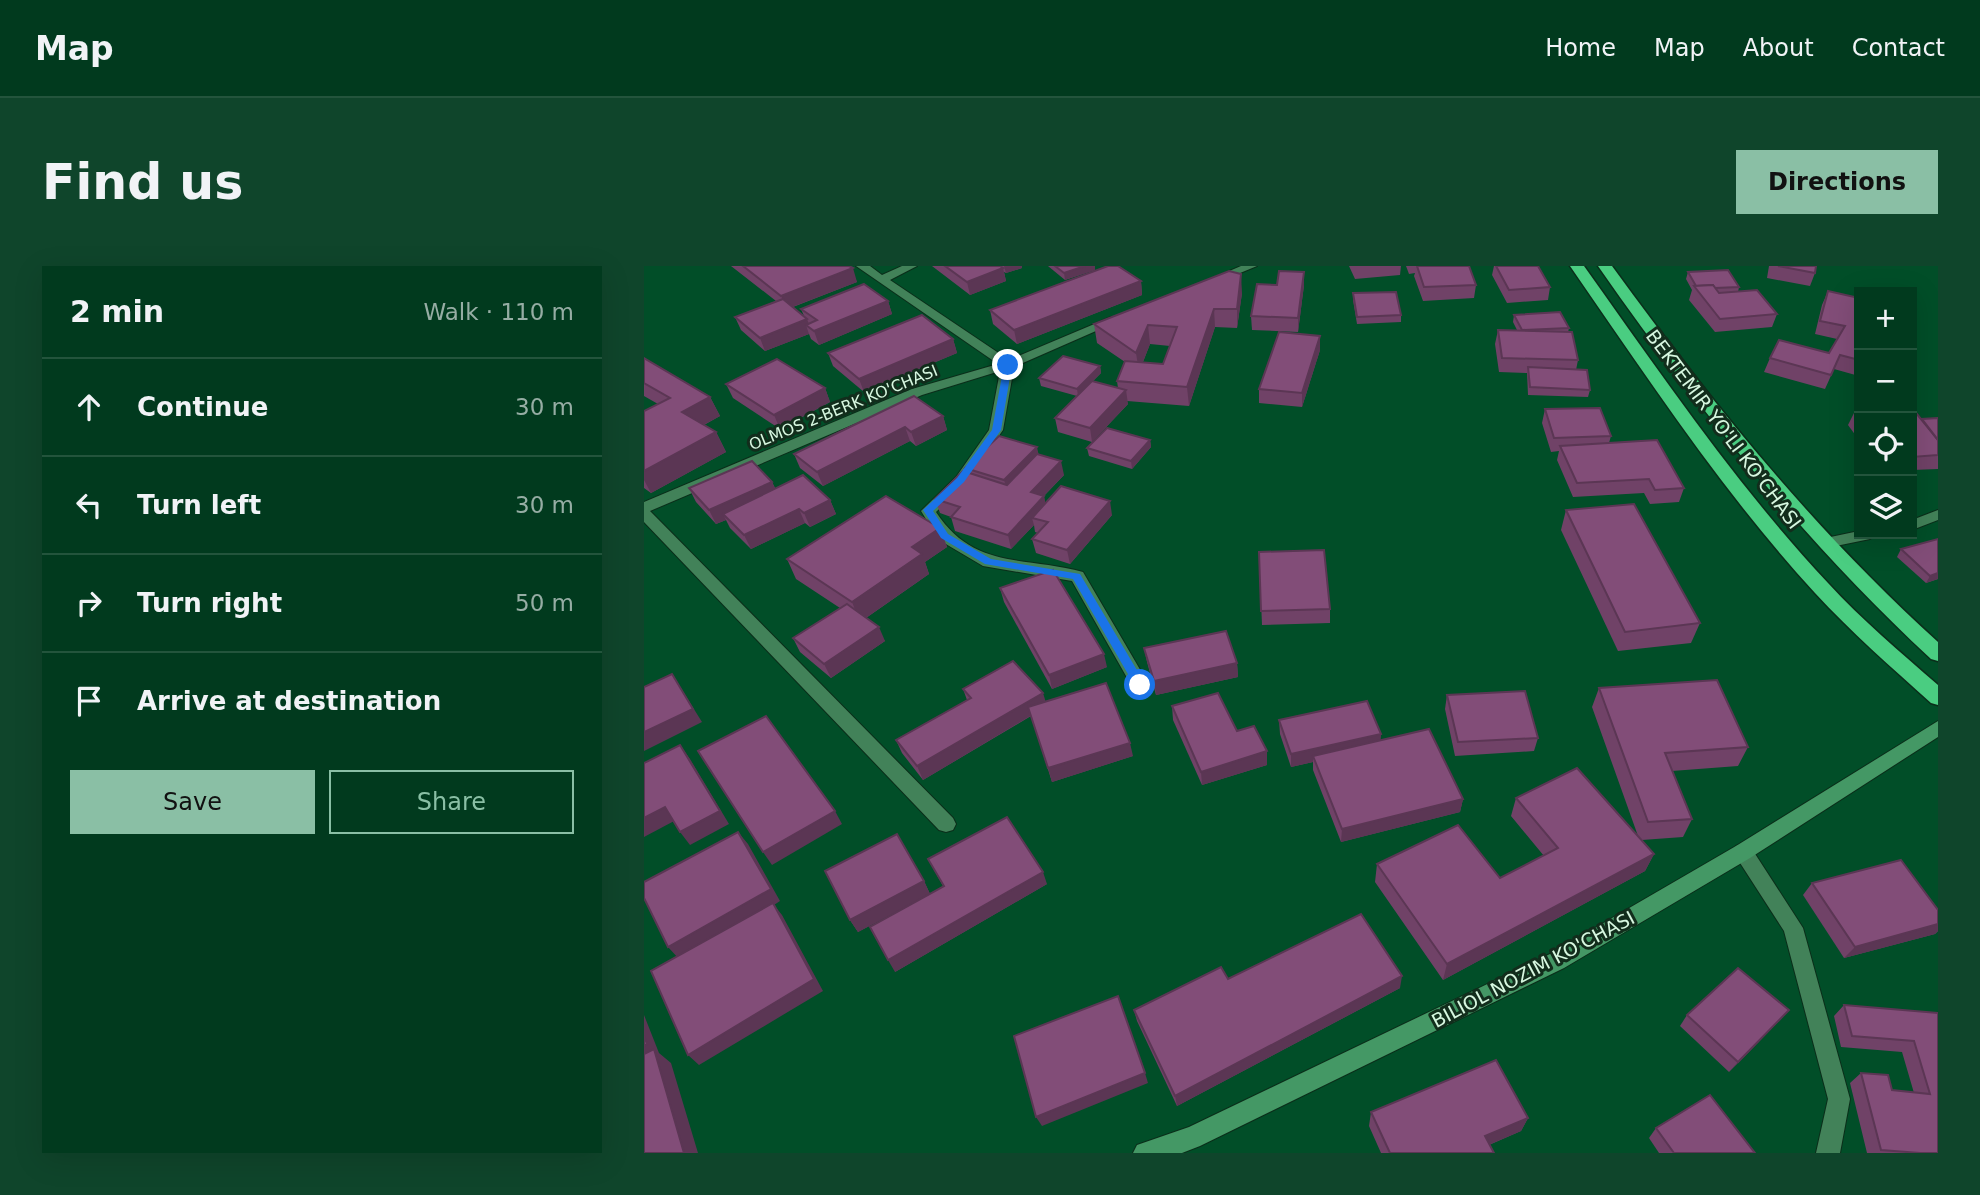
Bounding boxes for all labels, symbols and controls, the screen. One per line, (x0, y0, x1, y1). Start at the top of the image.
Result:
text: Map (35, 29, 114, 68)
text: Home (1545, 34, 1616, 62)
text: Map (1654, 34, 1705, 62)
text: About (1743, 34, 1814, 62)
text: Contact (1852, 34, 1945, 62)
button: Directions (1736, 150, 1938, 214)
text: Find us (42, 154, 243, 211)
map controls (1854, 287, 1917, 539)
button: + (1854, 287, 1917, 350)
text: 2 min (70, 294, 164, 329)
text: Walk · 110 m (423, 299, 574, 325)
street label: BEKTEMIR YO'LI KO'CHASI (1642, 325, 1806, 533)
route end (992, 349, 1023, 380)
button: − (1854, 350, 1917, 413)
street label: OLMOS 2-BERK KO'CHASI (746, 361, 940, 454)
icon: ahead (70, 388, 108, 426)
text: Continue (137, 392, 268, 422)
text: 30 m (515, 394, 574, 420)
button: locate (1854, 413, 1917, 476)
button: layers (1854, 476, 1917, 539)
icon: left (70, 486, 108, 524)
text: Turn left (137, 490, 261, 520)
text: 30 m (515, 492, 574, 518)
icon: right (70, 584, 108, 622)
text: Turn right (137, 588, 282, 618)
text: 50 m (515, 590, 574, 616)
route start (1124, 669, 1155, 700)
icon: arrive (70, 682, 108, 720)
text: Arrive at destination (137, 686, 441, 716)
button: Save (70, 770, 315, 834)
button: Share (329, 770, 574, 834)
street label: BILIOL NOZIM KO'CHASI (1428, 906, 1638, 1032)

